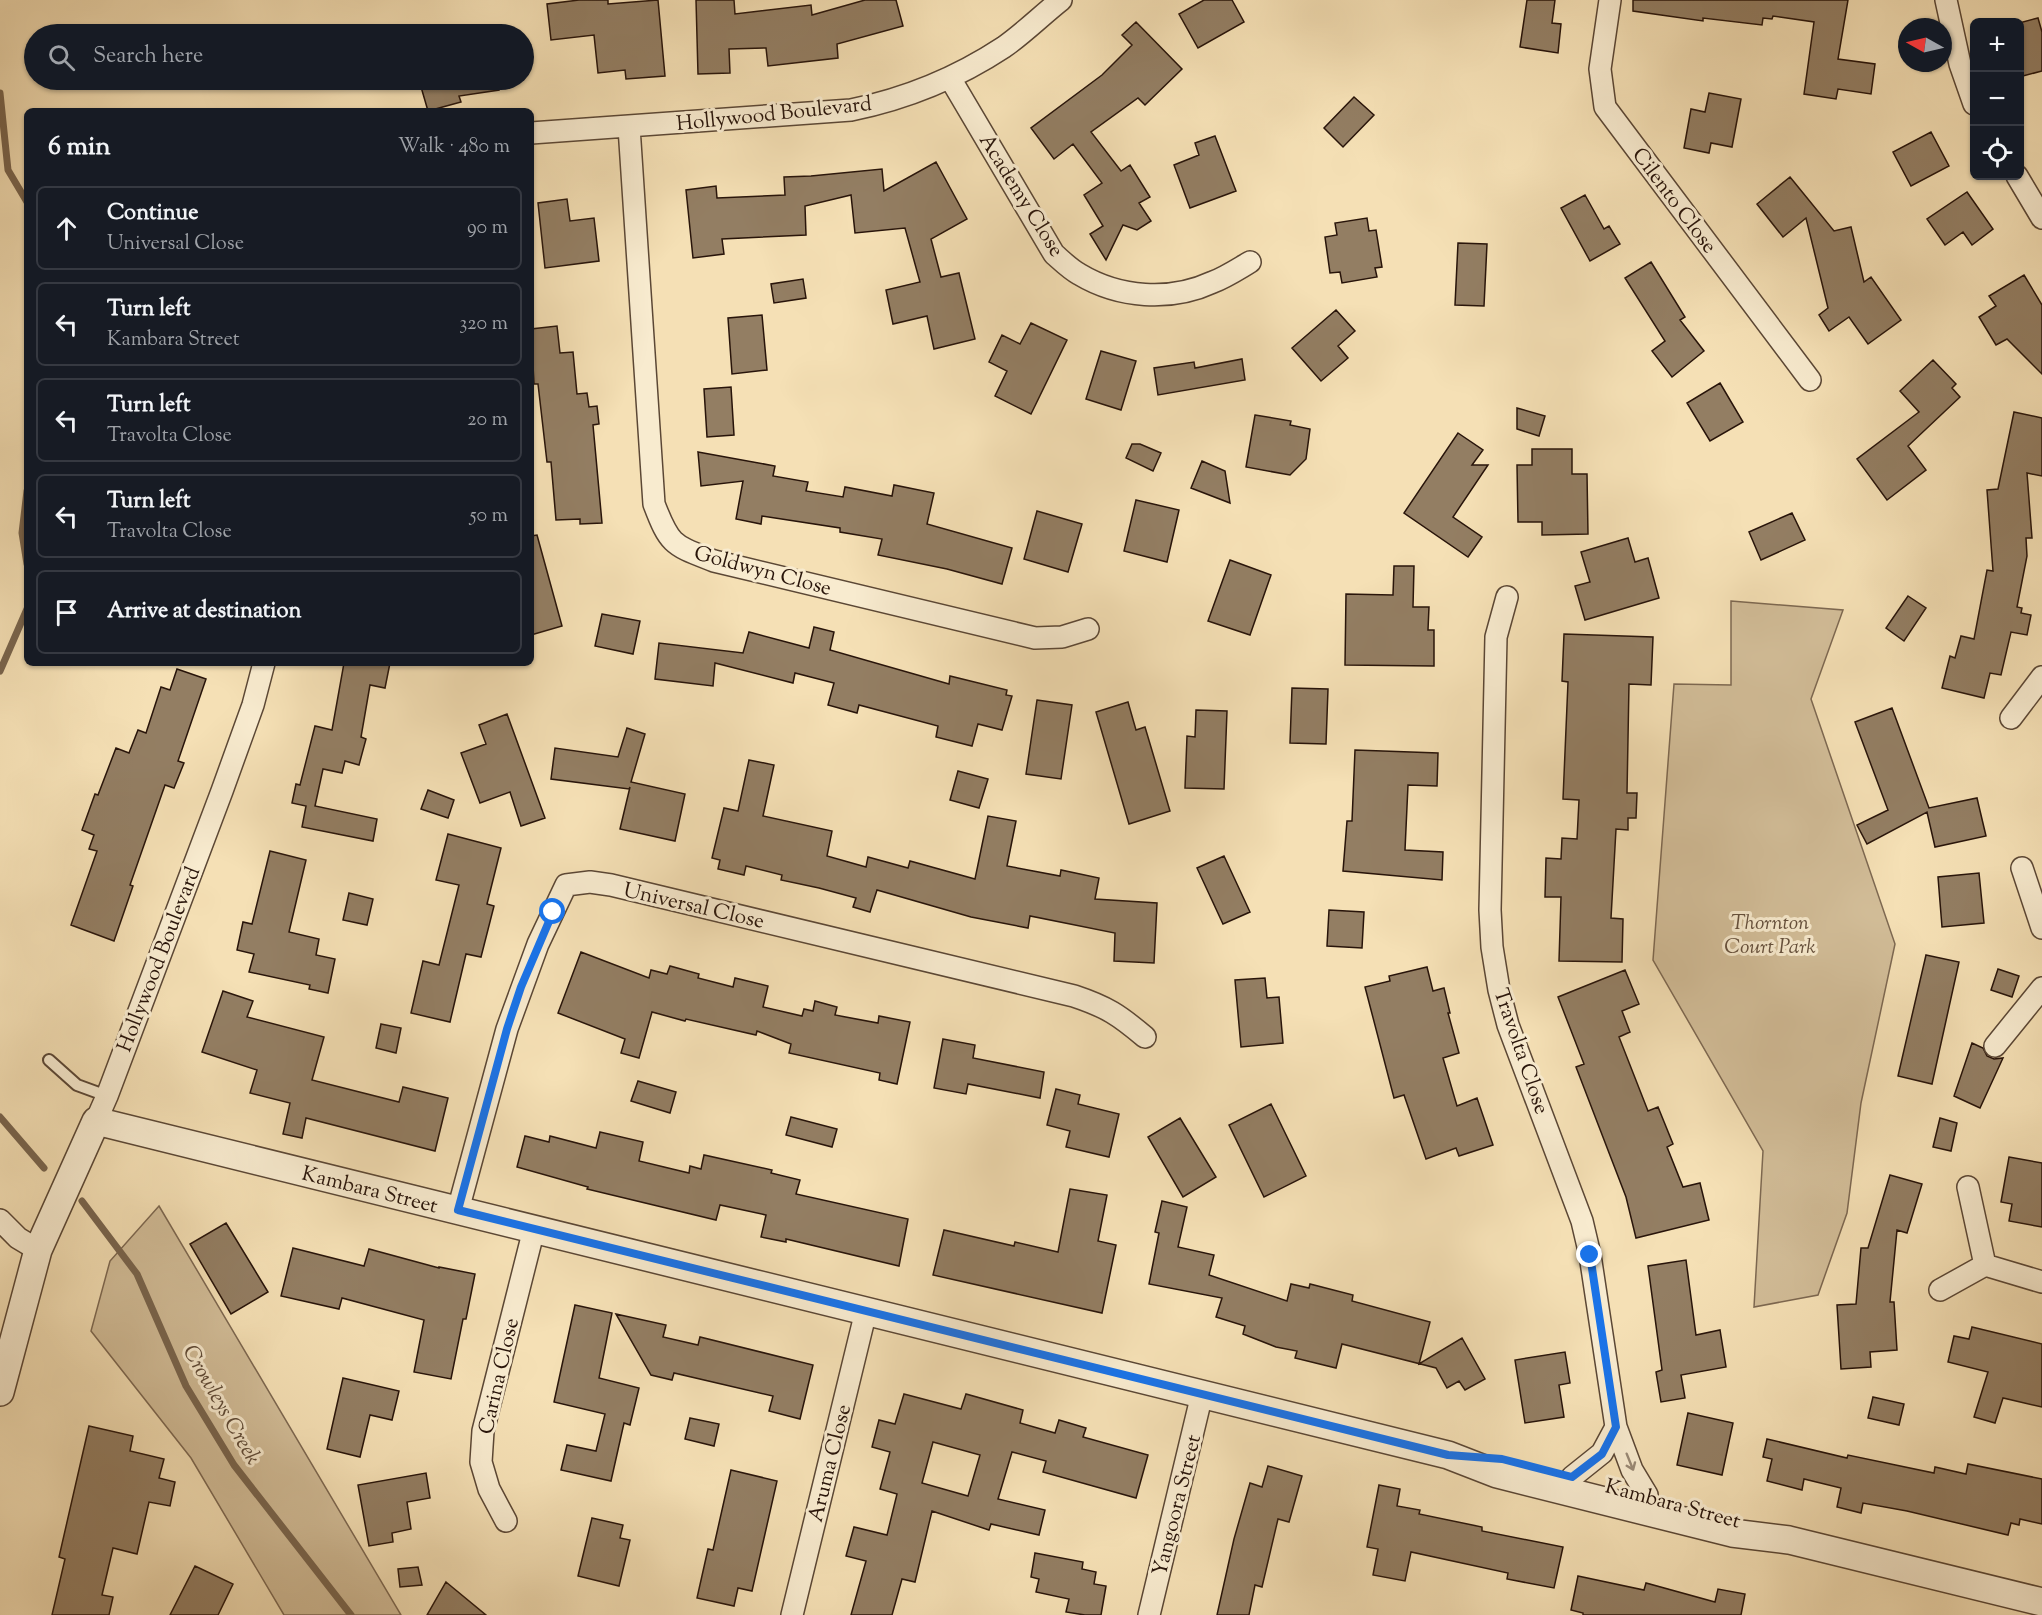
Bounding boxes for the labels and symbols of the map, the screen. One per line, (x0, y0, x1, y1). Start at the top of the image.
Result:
north arrow (1898, 18, 1952, 72)
street label: Hollywood Boulevard (675, 90, 874, 140)
street label: Academy Close (970, 129, 1070, 263)
street label: Cilento Close (1624, 142, 1723, 260)
street label: Goldwyn Close (690, 539, 834, 605)
street label: Hollywood Boulevard (111, 863, 209, 1057)
street label: Universal Close (620, 876, 767, 938)
route start (539, 898, 565, 924)
park label: Thornton Court Park (1724, 909, 1816, 963)
street label: Travolta Close (1485, 985, 1556, 1118)
street label: Kambara Street (298, 1160, 441, 1222)
route end (1576, 1241, 1602, 1267)
street label: Carina Close (472, 1315, 528, 1438)
water label: Crowleys Creek (173, 1340, 268, 1471)
street label: Aruma Close (802, 1402, 860, 1525)
street label: Yangoora Street (1146, 1432, 1210, 1579)
one-way arrow (1625, 1452, 1636, 1471)
street label: Kambara Street (1601, 1472, 1744, 1537)

